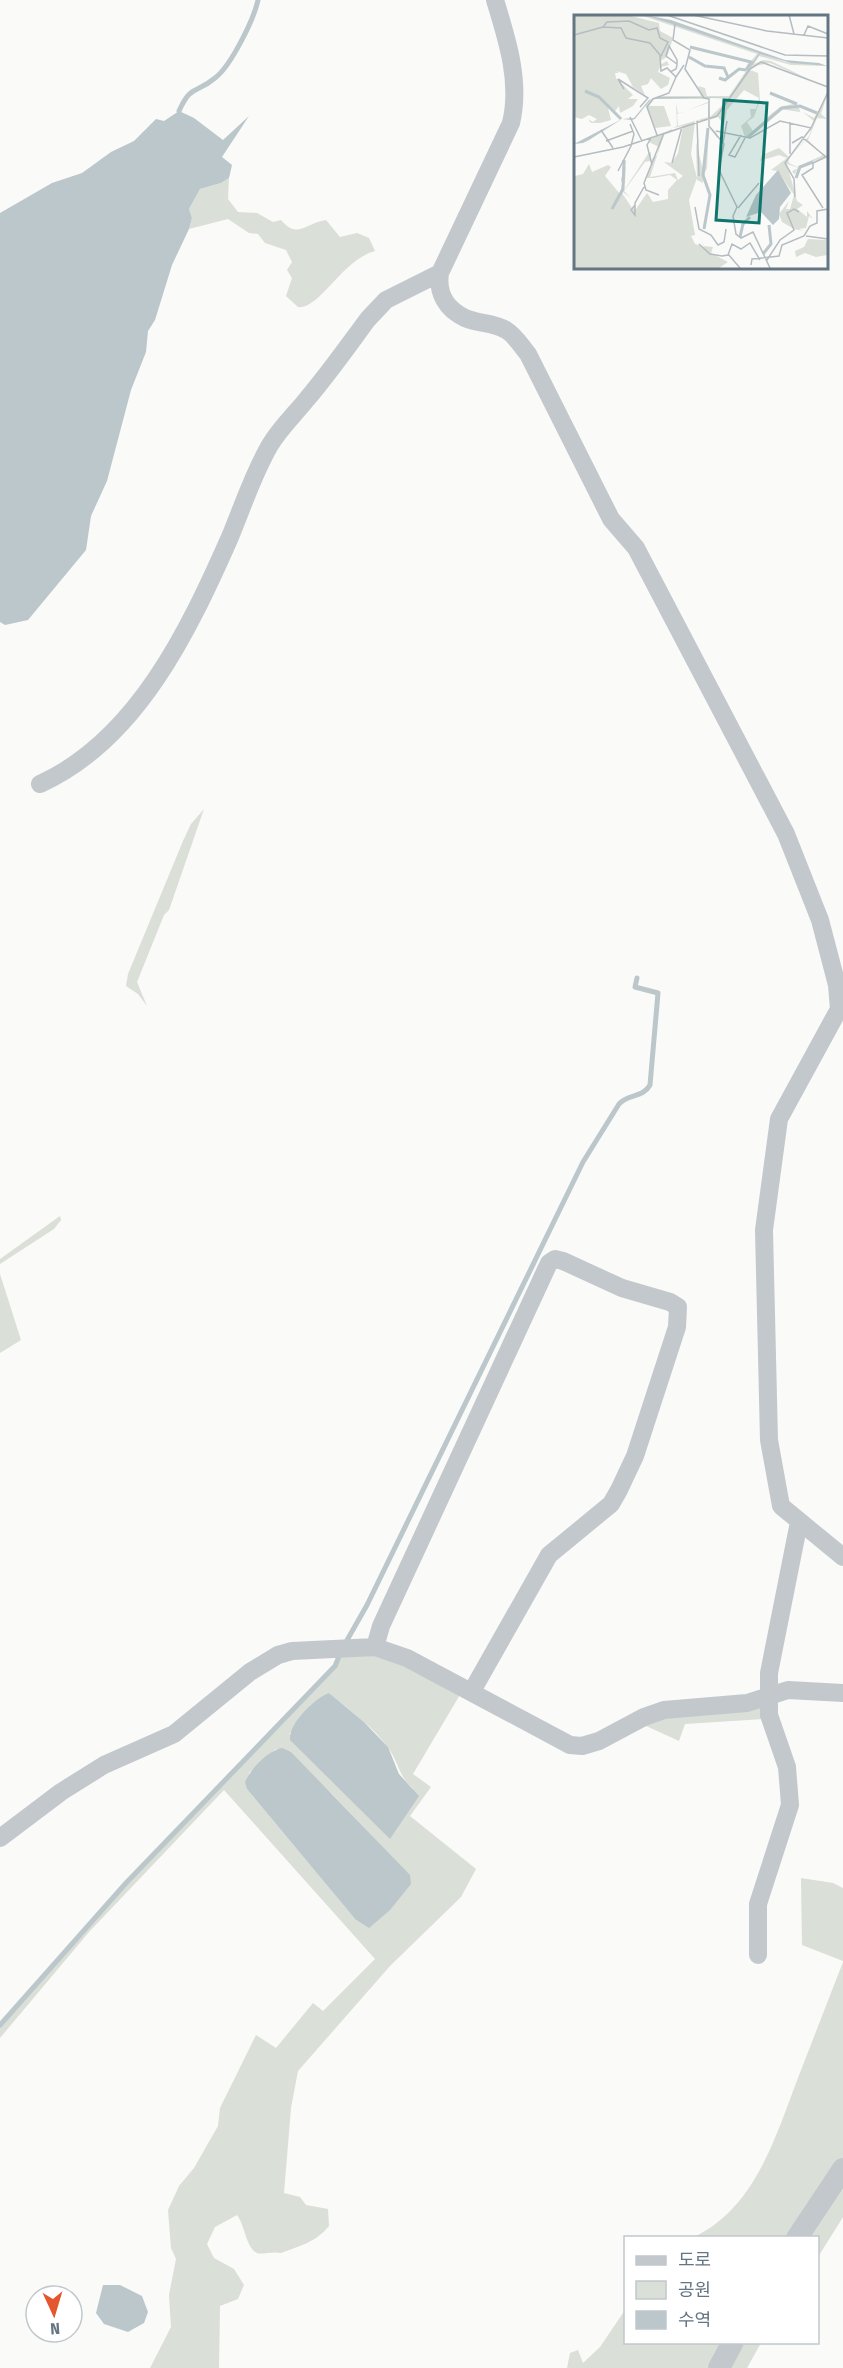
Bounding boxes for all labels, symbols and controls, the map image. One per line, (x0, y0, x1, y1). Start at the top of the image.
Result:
inset map (574, 15, 828, 268)
legend (624, 2236, 819, 2344)
text: 도로 (678, 2249, 711, 2271)
text: 공원 (678, 2279, 711, 2301)
north arrow (24, 2284, 84, 2344)
text: 수역 (678, 2309, 711, 2331)
text: N (50, 2319, 60, 2338)

